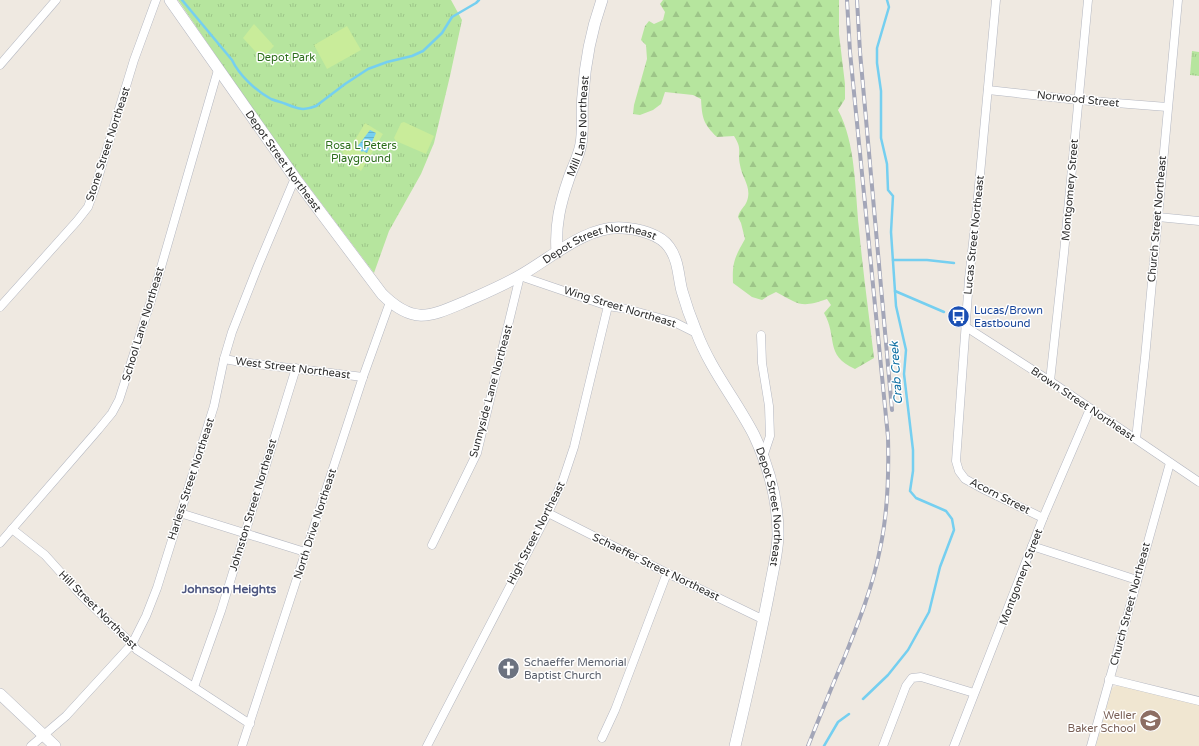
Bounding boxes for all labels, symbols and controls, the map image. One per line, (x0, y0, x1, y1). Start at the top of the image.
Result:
park label: Depot Park (257, 51, 315, 64)
street label: Mill Lane Northeast (564, 75, 591, 178)
street label: Stone Street Northeast (83, 85, 133, 203)
street label: Norwood Street (1036, 88, 1120, 110)
street label: Depot Street Northeast (243, 108, 324, 214)
park label: Rosa L Peters Playground (325, 139, 397, 165)
street label: Montgomery Street (1059, 139, 1081, 241)
street label: Church Street Northeast (1145, 155, 1169, 283)
street label: Lucas Street Northeast (961, 175, 987, 295)
street label: Depot Street Northeast (540, 221, 659, 266)
street label: School Lane Northeast (119, 265, 167, 383)
street label: Wing Street Northeast (562, 284, 678, 330)
bus stop icon: Lucas/Brown Eastbound (946, 303, 972, 329)
place label: Lucas/Brown Eastbound (974, 304, 1043, 330)
street label: Sunnyside Lane Northeast (467, 323, 515, 459)
water label: Crab Creek (887, 340, 905, 405)
street label: West Street Northeast (235, 354, 351, 382)
street label: Brown Street Northeast (1028, 364, 1138, 444)
street label: Harless Street Northeast (165, 416, 217, 542)
street label: Johnston Street Northeast (227, 437, 279, 573)
street label: Depot Street Northeast (753, 445, 785, 568)
street label: North Drive Northeast (291, 467, 339, 581)
street label: Acorn Street (968, 475, 1032, 517)
street label: High Street Northeast (504, 479, 568, 587)
street label: Montgomery Street (997, 527, 1045, 627)
street label: Schaeffer Street Northeast (590, 530, 722, 604)
street label: Church Street Northeast (1107, 541, 1153, 667)
street label: Hill Street Northeast (56, 568, 140, 652)
district label: Johnson Heights (181, 582, 277, 597)
church icon: Schaeffer Memorial Baptist Church (496, 655, 522, 681)
place label: Schaeffer Memorial Baptist Church (524, 656, 627, 682)
school or university icon: Weller Baker School (1138, 708, 1164, 734)
place label: Weller Baker School (1068, 709, 1137, 735)

